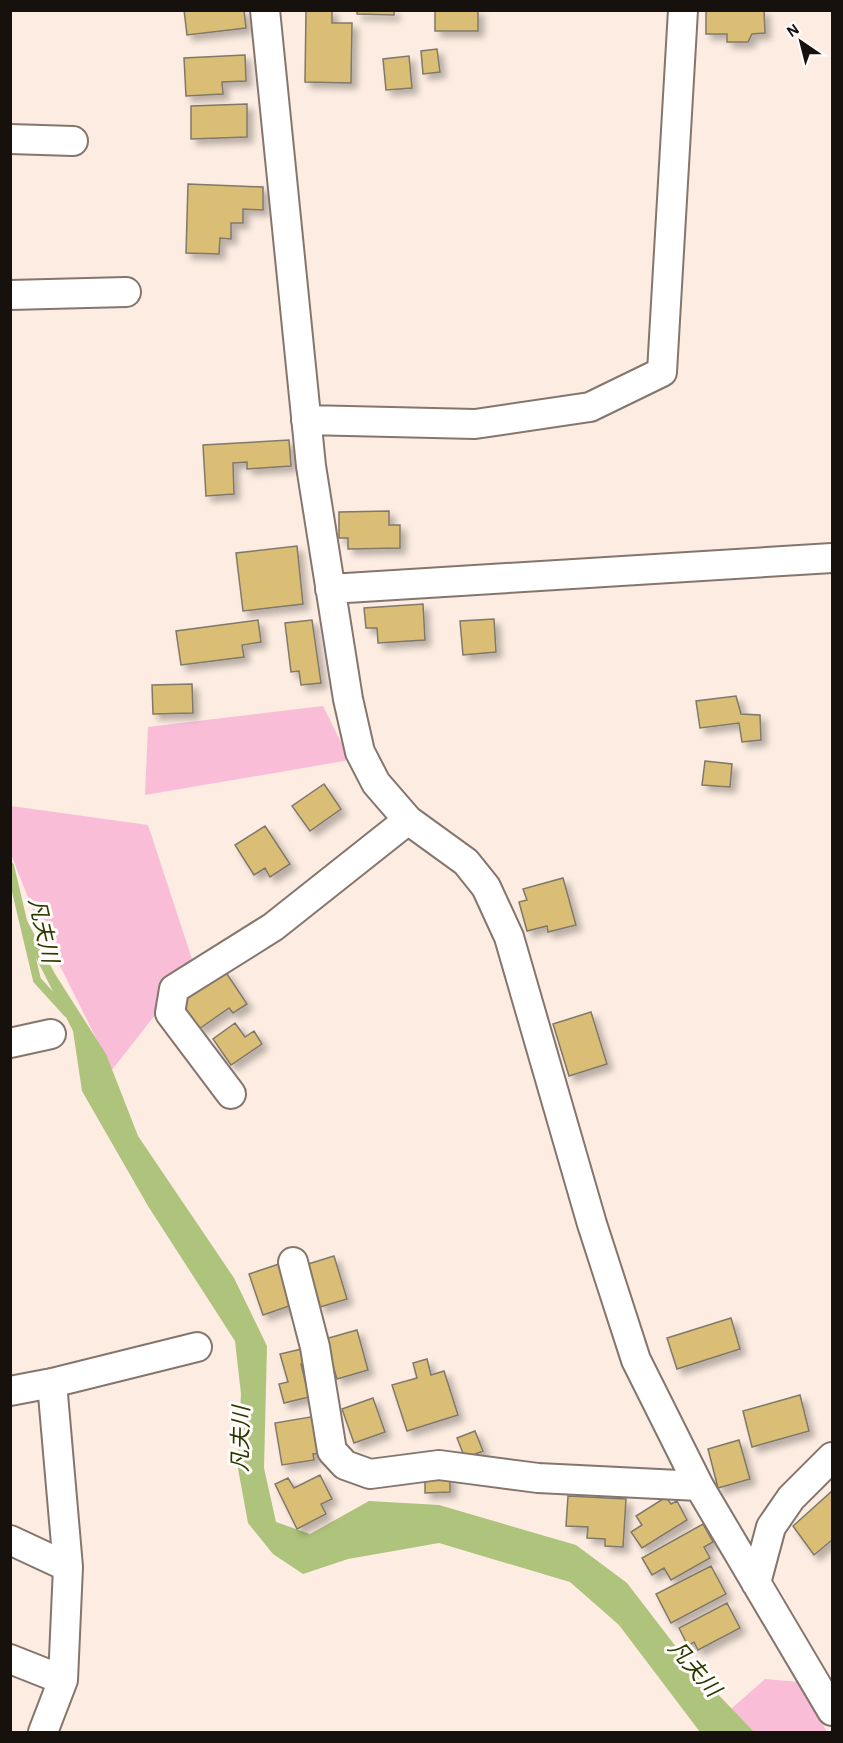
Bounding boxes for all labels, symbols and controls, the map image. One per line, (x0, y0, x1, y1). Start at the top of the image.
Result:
north arrow (771, 12, 831, 72)
text: N (784, 21, 802, 40)
water label: 凡夫川 (25, 895, 63, 967)
water label: 凡夫川 (228, 1404, 253, 1472)
water label: 凡夫川 (664, 1636, 726, 1702)

